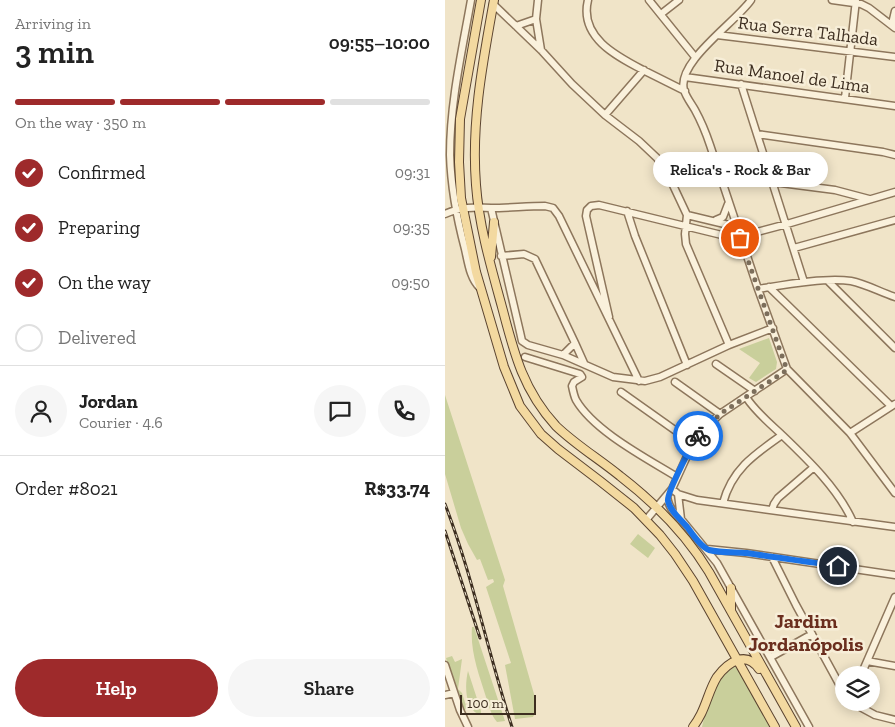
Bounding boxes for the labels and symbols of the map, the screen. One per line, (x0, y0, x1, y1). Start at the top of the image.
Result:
street label: Rua Serra Talhada (737, 11, 880, 51)
street label: Rua Manoel de Lima (713, 54, 871, 98)
callout: Relica's - Rock & Bar (653, 153, 827, 188)
pin (719, 217, 761, 259)
courier (673, 411, 723, 461)
pin (817, 545, 859, 587)
district label: Jardim Jordanópolis (749, 609, 863, 656)
scale bar (460, 692, 536, 715)

